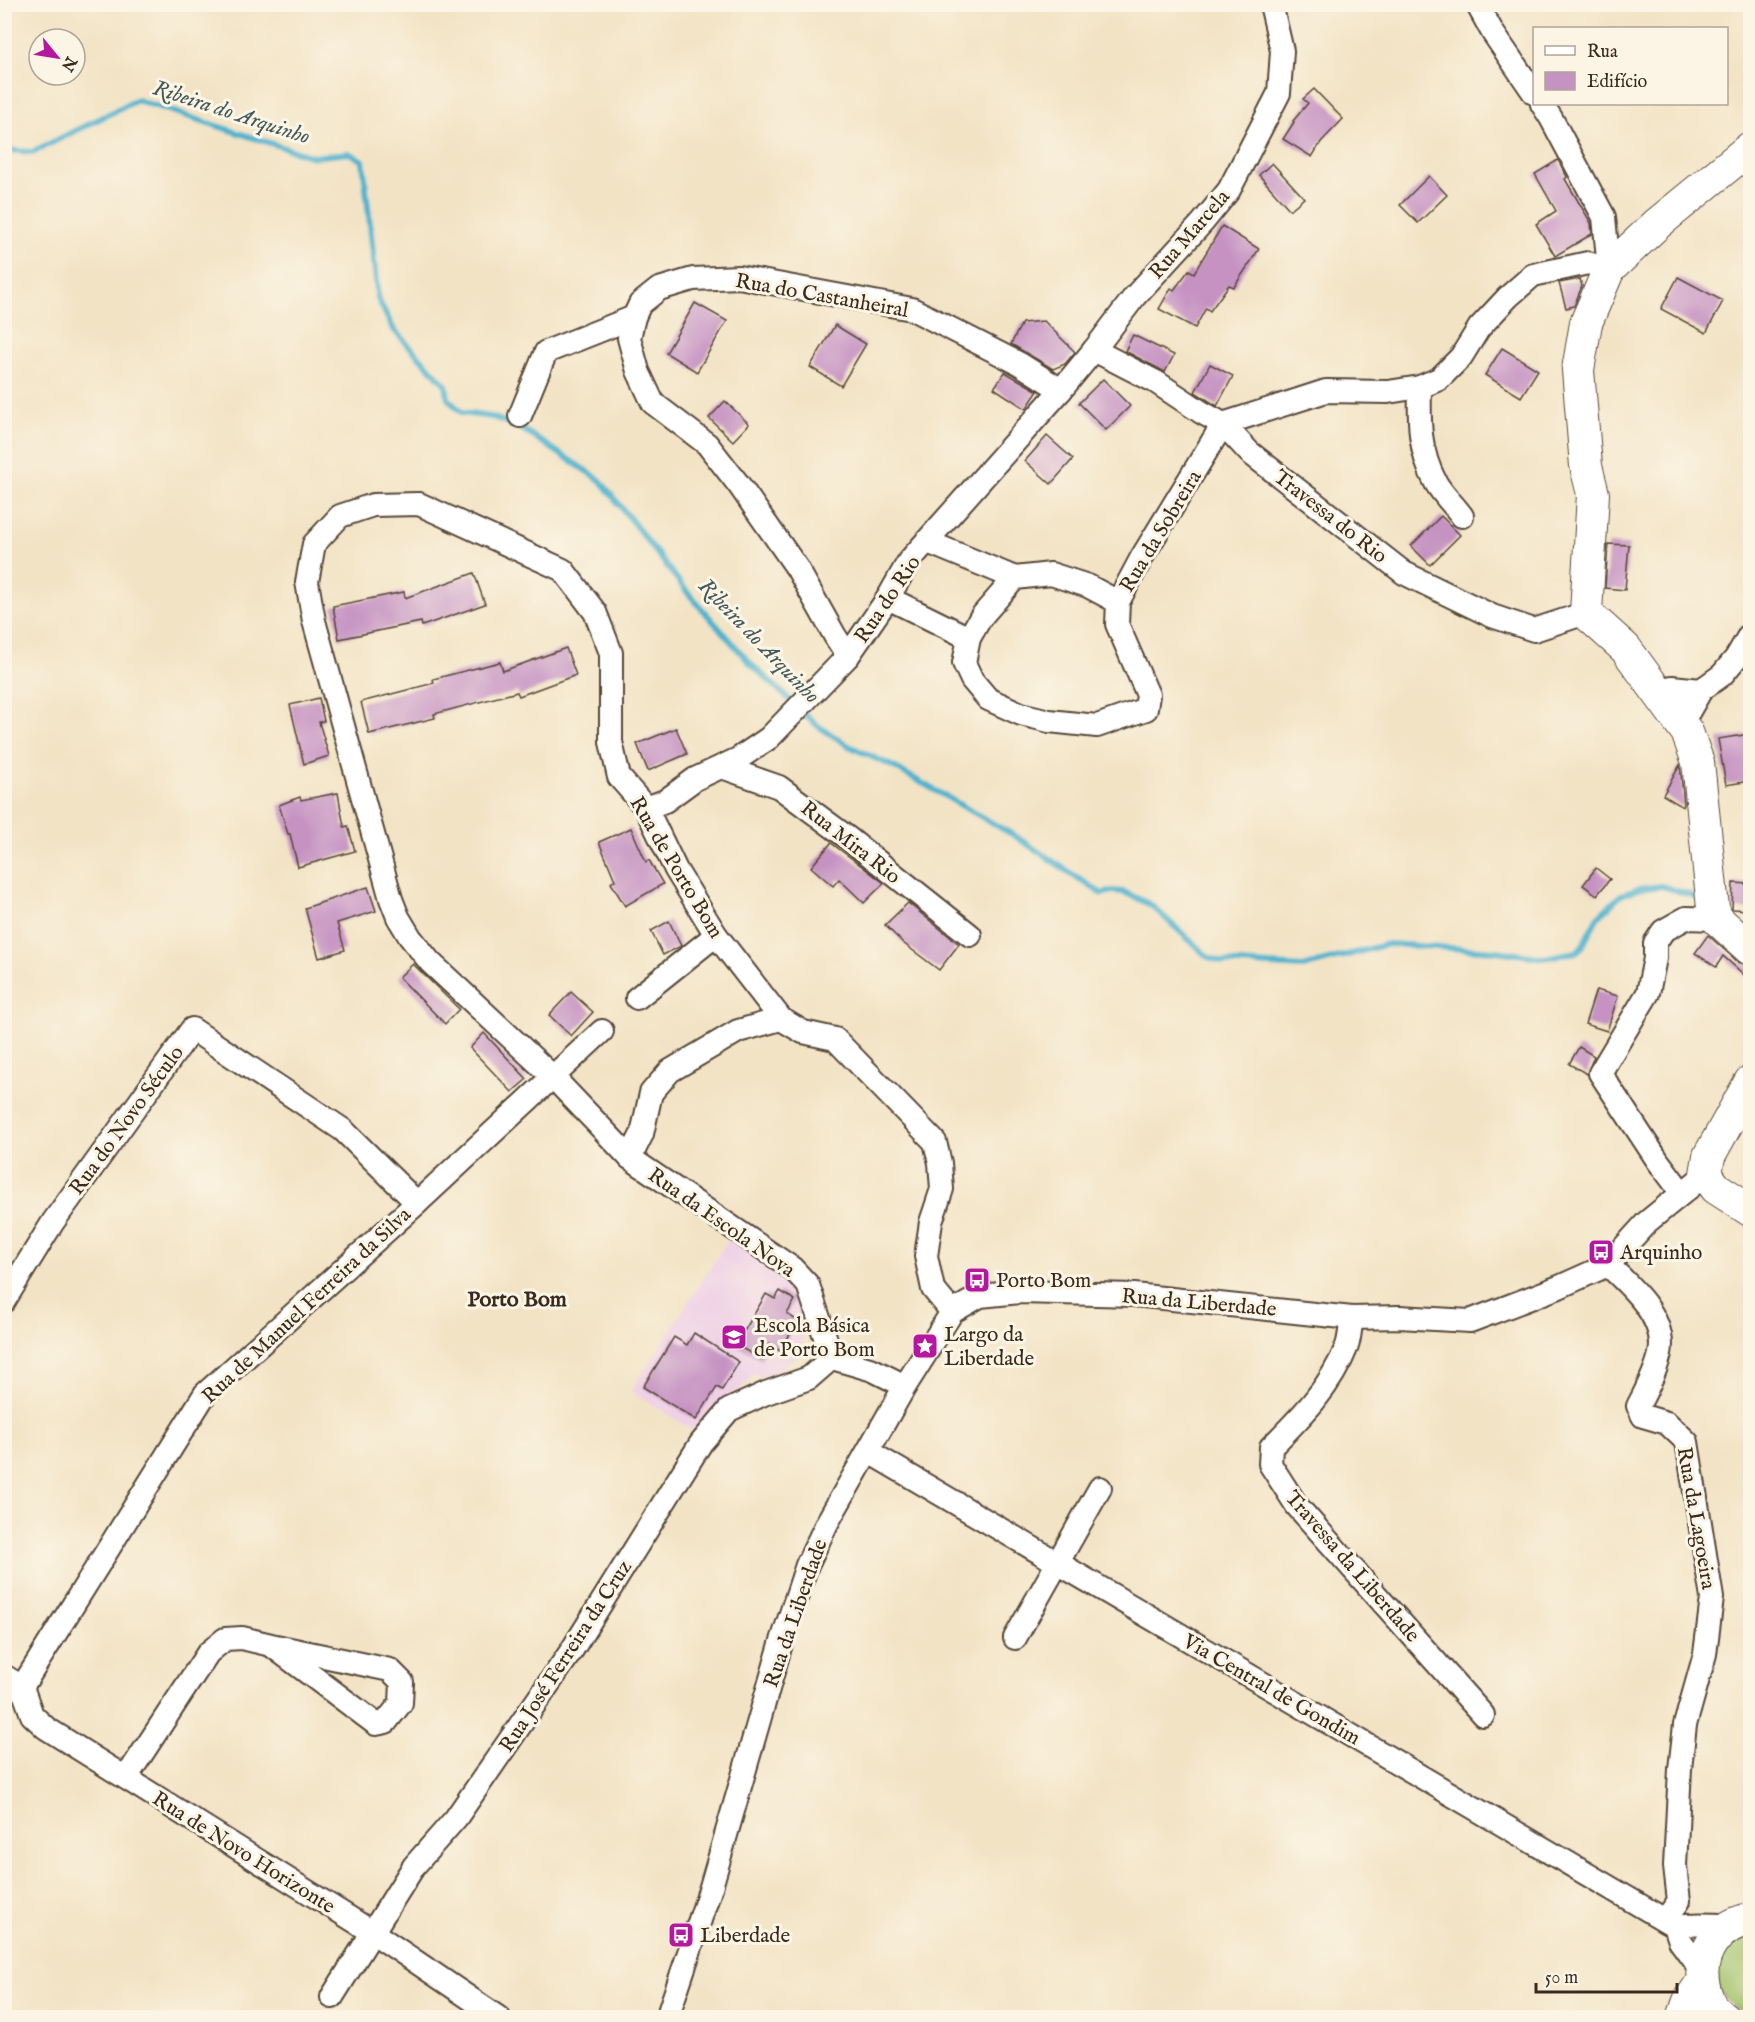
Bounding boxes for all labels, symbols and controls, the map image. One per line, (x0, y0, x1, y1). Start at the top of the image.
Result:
north arrow (27, 27, 87, 87)
legend (1533, 27, 1728, 105)
text: Rua (1587, 41, 1618, 64)
text: N (56, 52, 81, 75)
text: Edifício (1587, 71, 1648, 94)
water label: Ribeira do Arquinho (149, 74, 313, 151)
street label: Rua Marcela (1144, 184, 1237, 286)
street label: Rua do Castanheiral (733, 268, 911, 325)
street label: Travessa do Rio (1268, 464, 1392, 570)
street label: Rua da Sobreira (1114, 465, 1209, 598)
street label: Rua do Rio (849, 551, 927, 649)
water label: Ribeira do Arquinho (692, 573, 825, 710)
street label: Rua de Porto Bom (623, 792, 729, 944)
street label: Rua Mira Rio (795, 796, 906, 891)
street label: Rua do Novo Século (64, 1041, 191, 1201)
street label: Rua da Escola Nova (642, 1162, 801, 1285)
street label: Rua de Manuel Ferreira da Silva (197, 1201, 418, 1410)
bus stop icon: Arquinho (1586, 1237, 1616, 1267)
place label: Arquinho (1619, 1240, 1702, 1267)
bus stop icon: Porto Bom (962, 1265, 992, 1295)
place label: Porto Bom (996, 1268, 1091, 1295)
street label: Rua da Liberdade (1120, 1283, 1278, 1324)
district label: Porto Bom (467, 1286, 567, 1314)
place label: Escola Básica de Porto Bom (754, 1313, 875, 1364)
school or university icon: Escola Básica de Porto Bom (719, 1322, 749, 1352)
place label: Largo da Liberdade (944, 1322, 1035, 1373)
place icon: Largo da Liberdade (910, 1331, 940, 1361)
street label: Rua da Lagoeira (1670, 1445, 1721, 1592)
street label: Travessa da Liberdade (1279, 1485, 1425, 1649)
street label: Rua da Liberdade (758, 1535, 835, 1691)
street label: Rua José Ferreira da Cruz (494, 1555, 639, 1758)
street label: Via Central de Gondim (1177, 1628, 1365, 1752)
street label: Rua de Novo Horizonte (147, 1786, 340, 1921)
bus stop icon: Liberdade (666, 1920, 696, 1950)
place label: Liberdade (700, 1923, 791, 1950)
scale bar (1536, 1956, 1677, 1994)
text: 50 m (1545, 1967, 1578, 1990)

